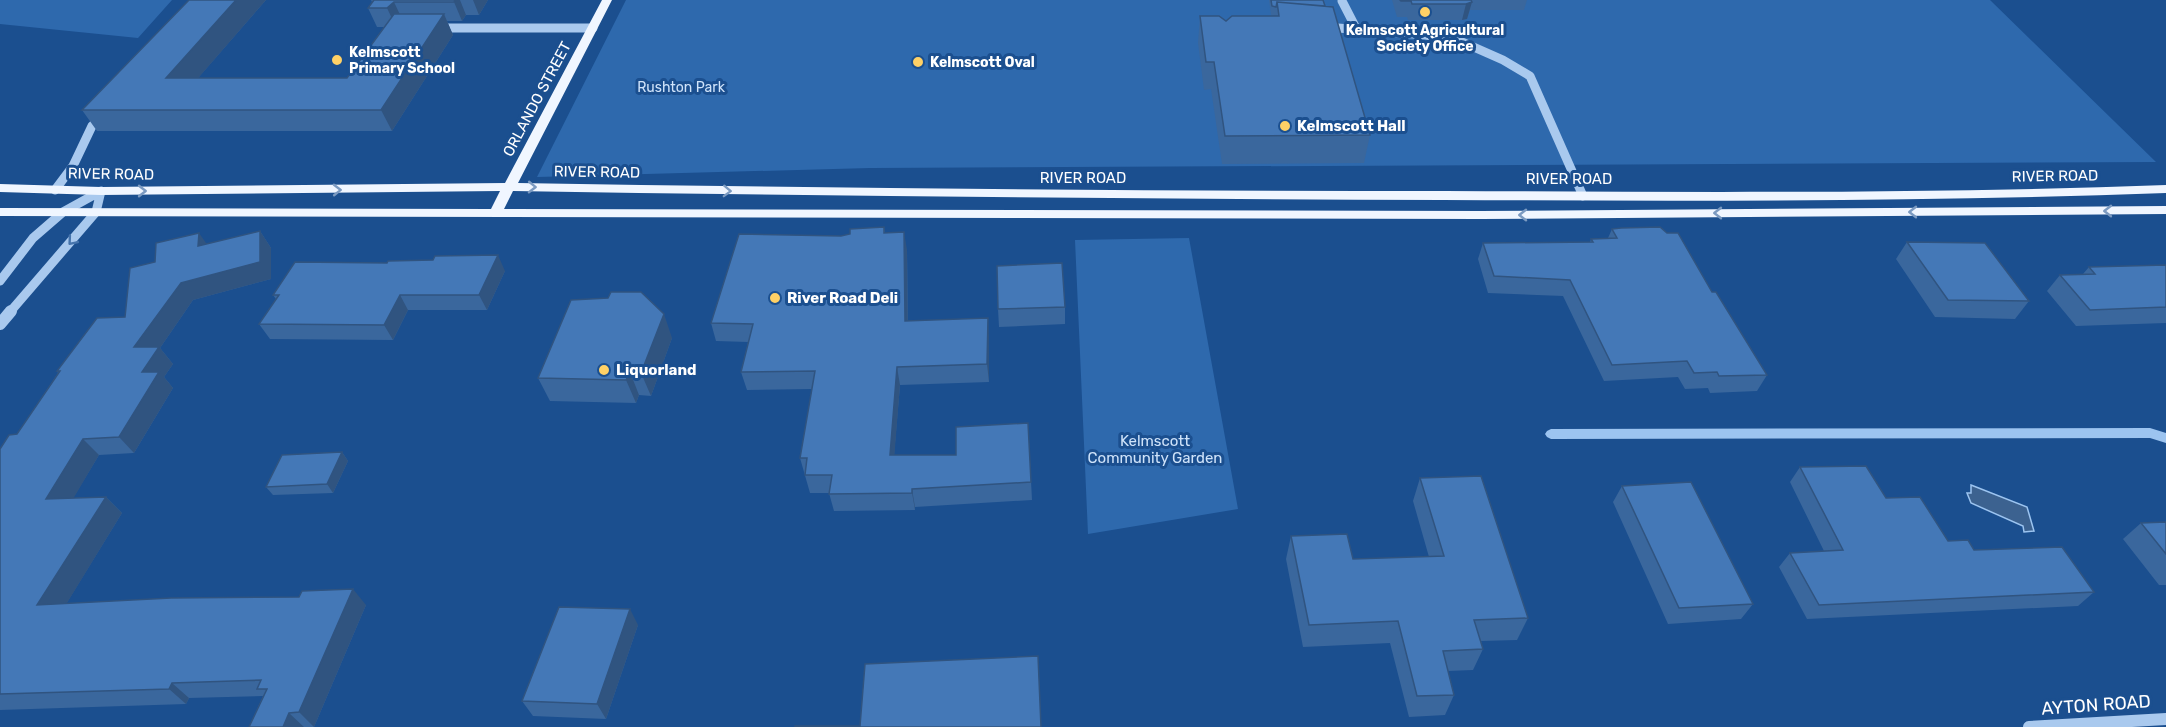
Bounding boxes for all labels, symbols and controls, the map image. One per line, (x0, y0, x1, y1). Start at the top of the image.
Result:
marker: Kelmscott Agricultural Society Office (1418, 5, 1432, 19)
place label: Kelmscott Agricultural Society Office (1346, 22, 1504, 55)
street label: ORLANDO STREET (499, 38, 575, 160)
place label: Kelmscott Primary School (349, 44, 455, 77)
marker: Kelmscott Primary School (330, 53, 344, 67)
place label: Kelmscott Oval (930, 54, 1035, 71)
marker: Kelmscott Oval (911, 55, 925, 69)
park label: Rushton Park (637, 79, 726, 96)
place label: Kelmscott Hall (1297, 117, 1406, 135)
marker: Kelmscott Hall (1278, 119, 1292, 133)
street label: RIVER ROAD (554, 162, 640, 182)
street label: RIVER ROAD (68, 164, 154, 184)
street label: RIVER ROAD (2012, 166, 2098, 186)
street label: RIVER ROAD (1040, 169, 1126, 187)
street label: RIVER ROAD (1526, 170, 1612, 188)
one-way arrow (528, 181, 537, 193)
one-way arrow (333, 184, 342, 196)
one-way arrow (138, 185, 147, 197)
one-way arrow (723, 185, 732, 197)
one-way arrow (2103, 205, 2112, 217)
one-way arrow (1908, 206, 1917, 218)
one-way arrow (1713, 207, 1722, 219)
one-way arrow (1518, 209, 1527, 221)
one-way arrow (69, 234, 80, 245)
place label: River Road Deli (787, 289, 898, 307)
marker: River Road Deli (768, 291, 782, 305)
place label: Liquorland (616, 361, 697, 379)
marker: Liquorland (597, 363, 611, 377)
park label: Kelmscott Community Garden (1088, 432, 1222, 467)
street label: AYTON ROAD (2040, 690, 2152, 720)

